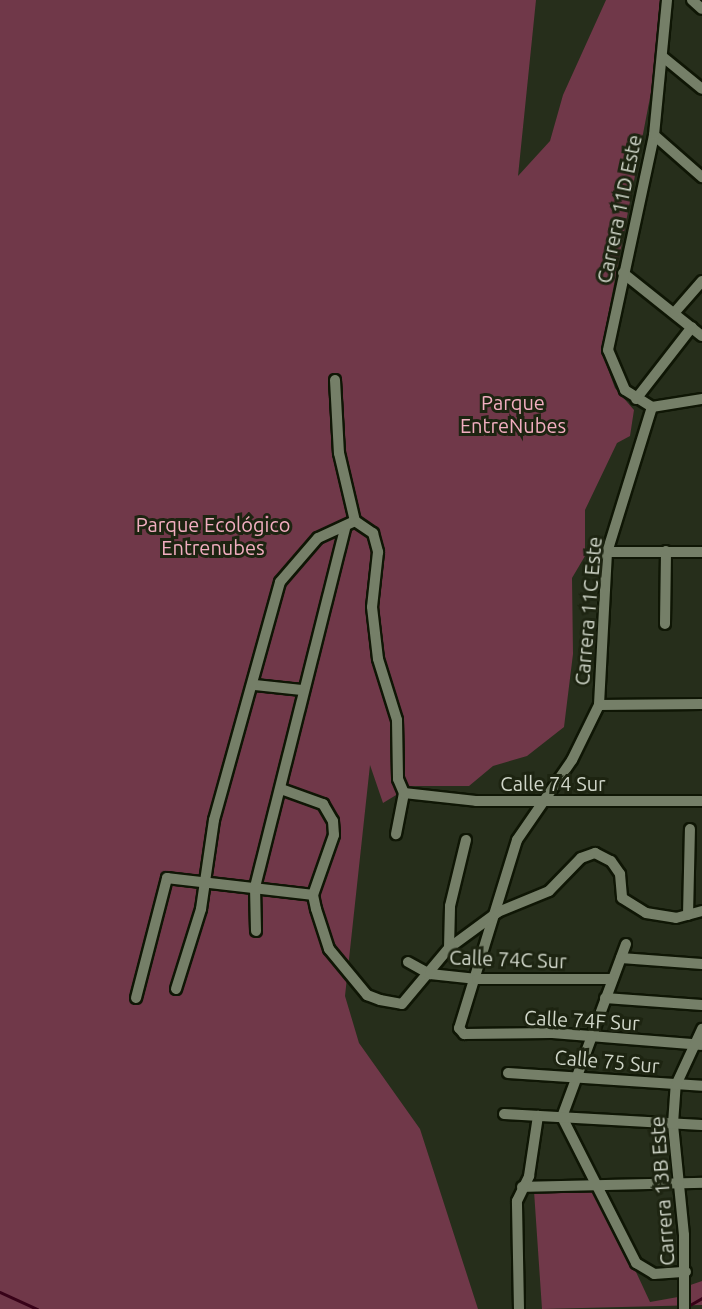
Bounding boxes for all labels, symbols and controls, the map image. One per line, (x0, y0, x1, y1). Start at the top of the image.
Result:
street label: Carrera 11D Este (592, 133, 646, 285)
park label: Parque EntreNubes (460, 391, 566, 438)
park label: Parque Ecológico Entrenubes (136, 512, 290, 559)
street label: Carrera 11C Este (570, 536, 606, 686)
street label: Calle 74 Sur (500, 771, 606, 795)
street label: Calle 74C Sur (449, 945, 567, 973)
street label: Calle 74F Sur (524, 1005, 640, 1035)
street label: Calle 75 Sur (554, 1044, 660, 1078)
street label: Carrera 13B Este (645, 1115, 679, 1267)

